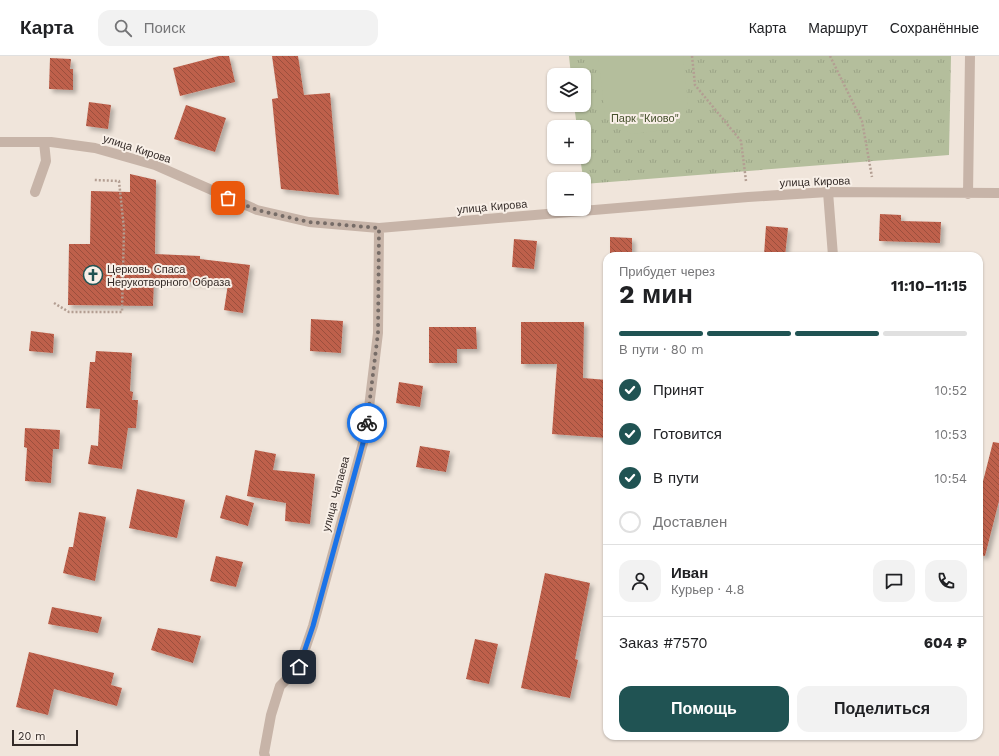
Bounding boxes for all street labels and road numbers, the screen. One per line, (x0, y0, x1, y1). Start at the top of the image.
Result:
street label: улица Кирова (101, 132, 173, 166)
street label: улица Кирова (779, 174, 851, 190)
street label: улица Кирова (456, 197, 529, 217)
street label: улица Чапаева (320, 454, 353, 533)

